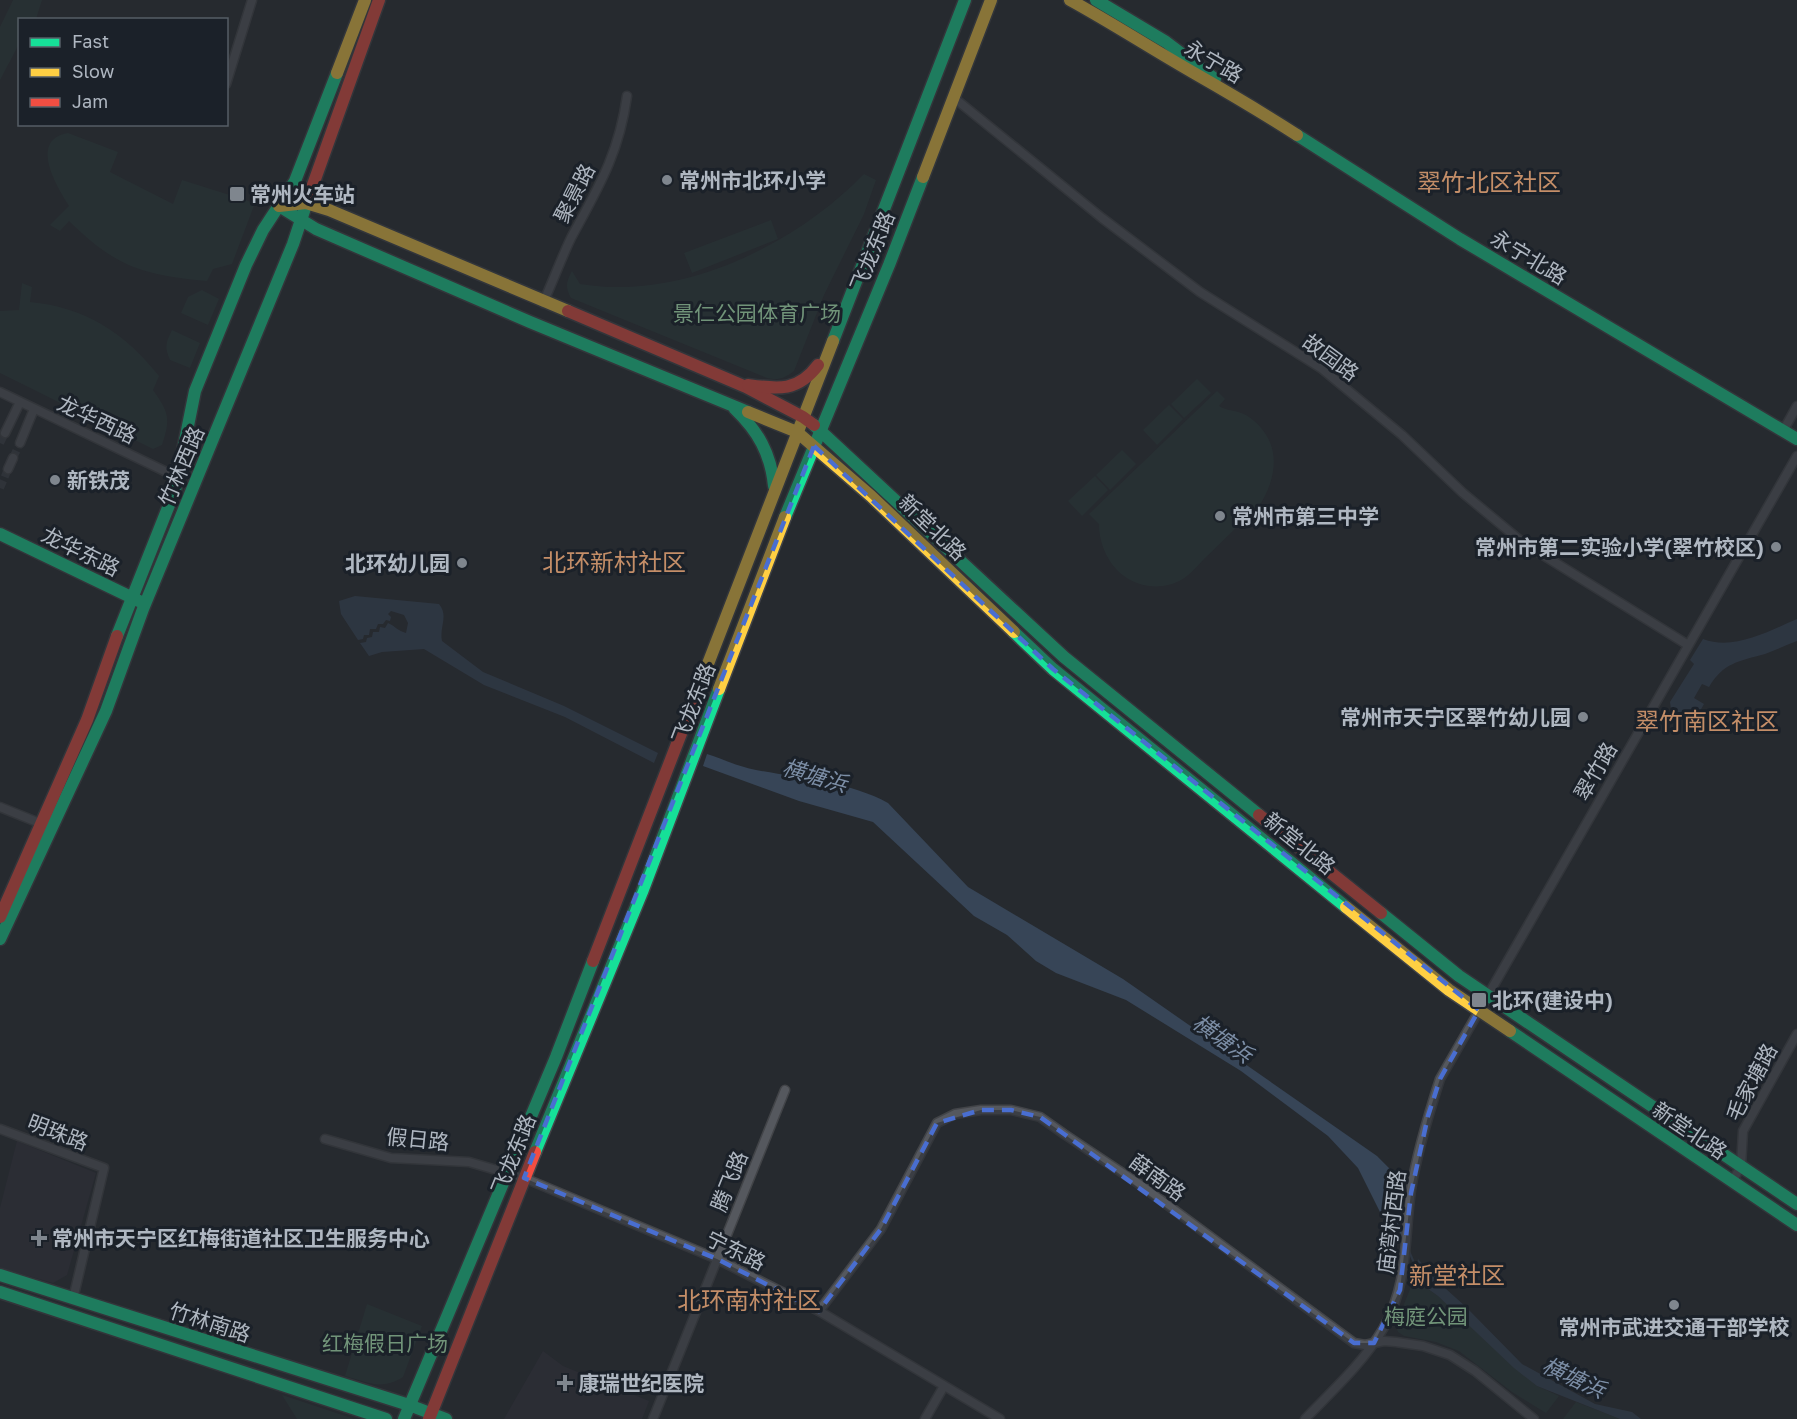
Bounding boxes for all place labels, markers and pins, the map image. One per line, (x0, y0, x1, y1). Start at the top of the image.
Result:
place label: 常州市北环小学 (679, 167, 826, 193)
marker: 常州市北环小学 (660, 173, 674, 187)
place label: 常州火车站 (250, 181, 355, 207)
marker: 常州火车站 (228, 185, 246, 203)
place label: 新铁茂 (67, 467, 130, 493)
marker: 新铁茂 (48, 473, 62, 487)
place label: 常州市第三中学 (1232, 503, 1379, 529)
marker: 常州市第三中学 (1213, 509, 1227, 523)
place label: 常州市第二实验小学(翠竹校区) (1475, 534, 1764, 560)
marker: 常州市第二实验小学(翠竹校区) (1769, 540, 1783, 554)
place label: 北环幼儿园 (345, 550, 450, 576)
marker: 北环幼儿园 (455, 556, 469, 570)
place label: 常州市天宁区翠竹幼儿园 (1340, 704, 1571, 730)
marker: 常州市天宁区翠竹幼儿园 (1576, 710, 1590, 724)
place label: 北环(建设中) (1492, 987, 1613, 1013)
marker: 北环(建设中) (1470, 991, 1488, 1009)
place label: 常州市天宁区红梅街道社区卫生服务中心 (52, 1225, 430, 1251)
marker: 常州市天宁区红梅街道社区卫生服务中心 (30, 1229, 48, 1247)
marker: 常州市武进交通干部学校 (1667, 1298, 1681, 1312)
place label: 常州市武进交通干部学校 (1559, 1314, 1790, 1340)
place label: 康瑞世纪医院 (578, 1370, 704, 1396)
marker: 康瑞世纪医院 (556, 1374, 574, 1392)

